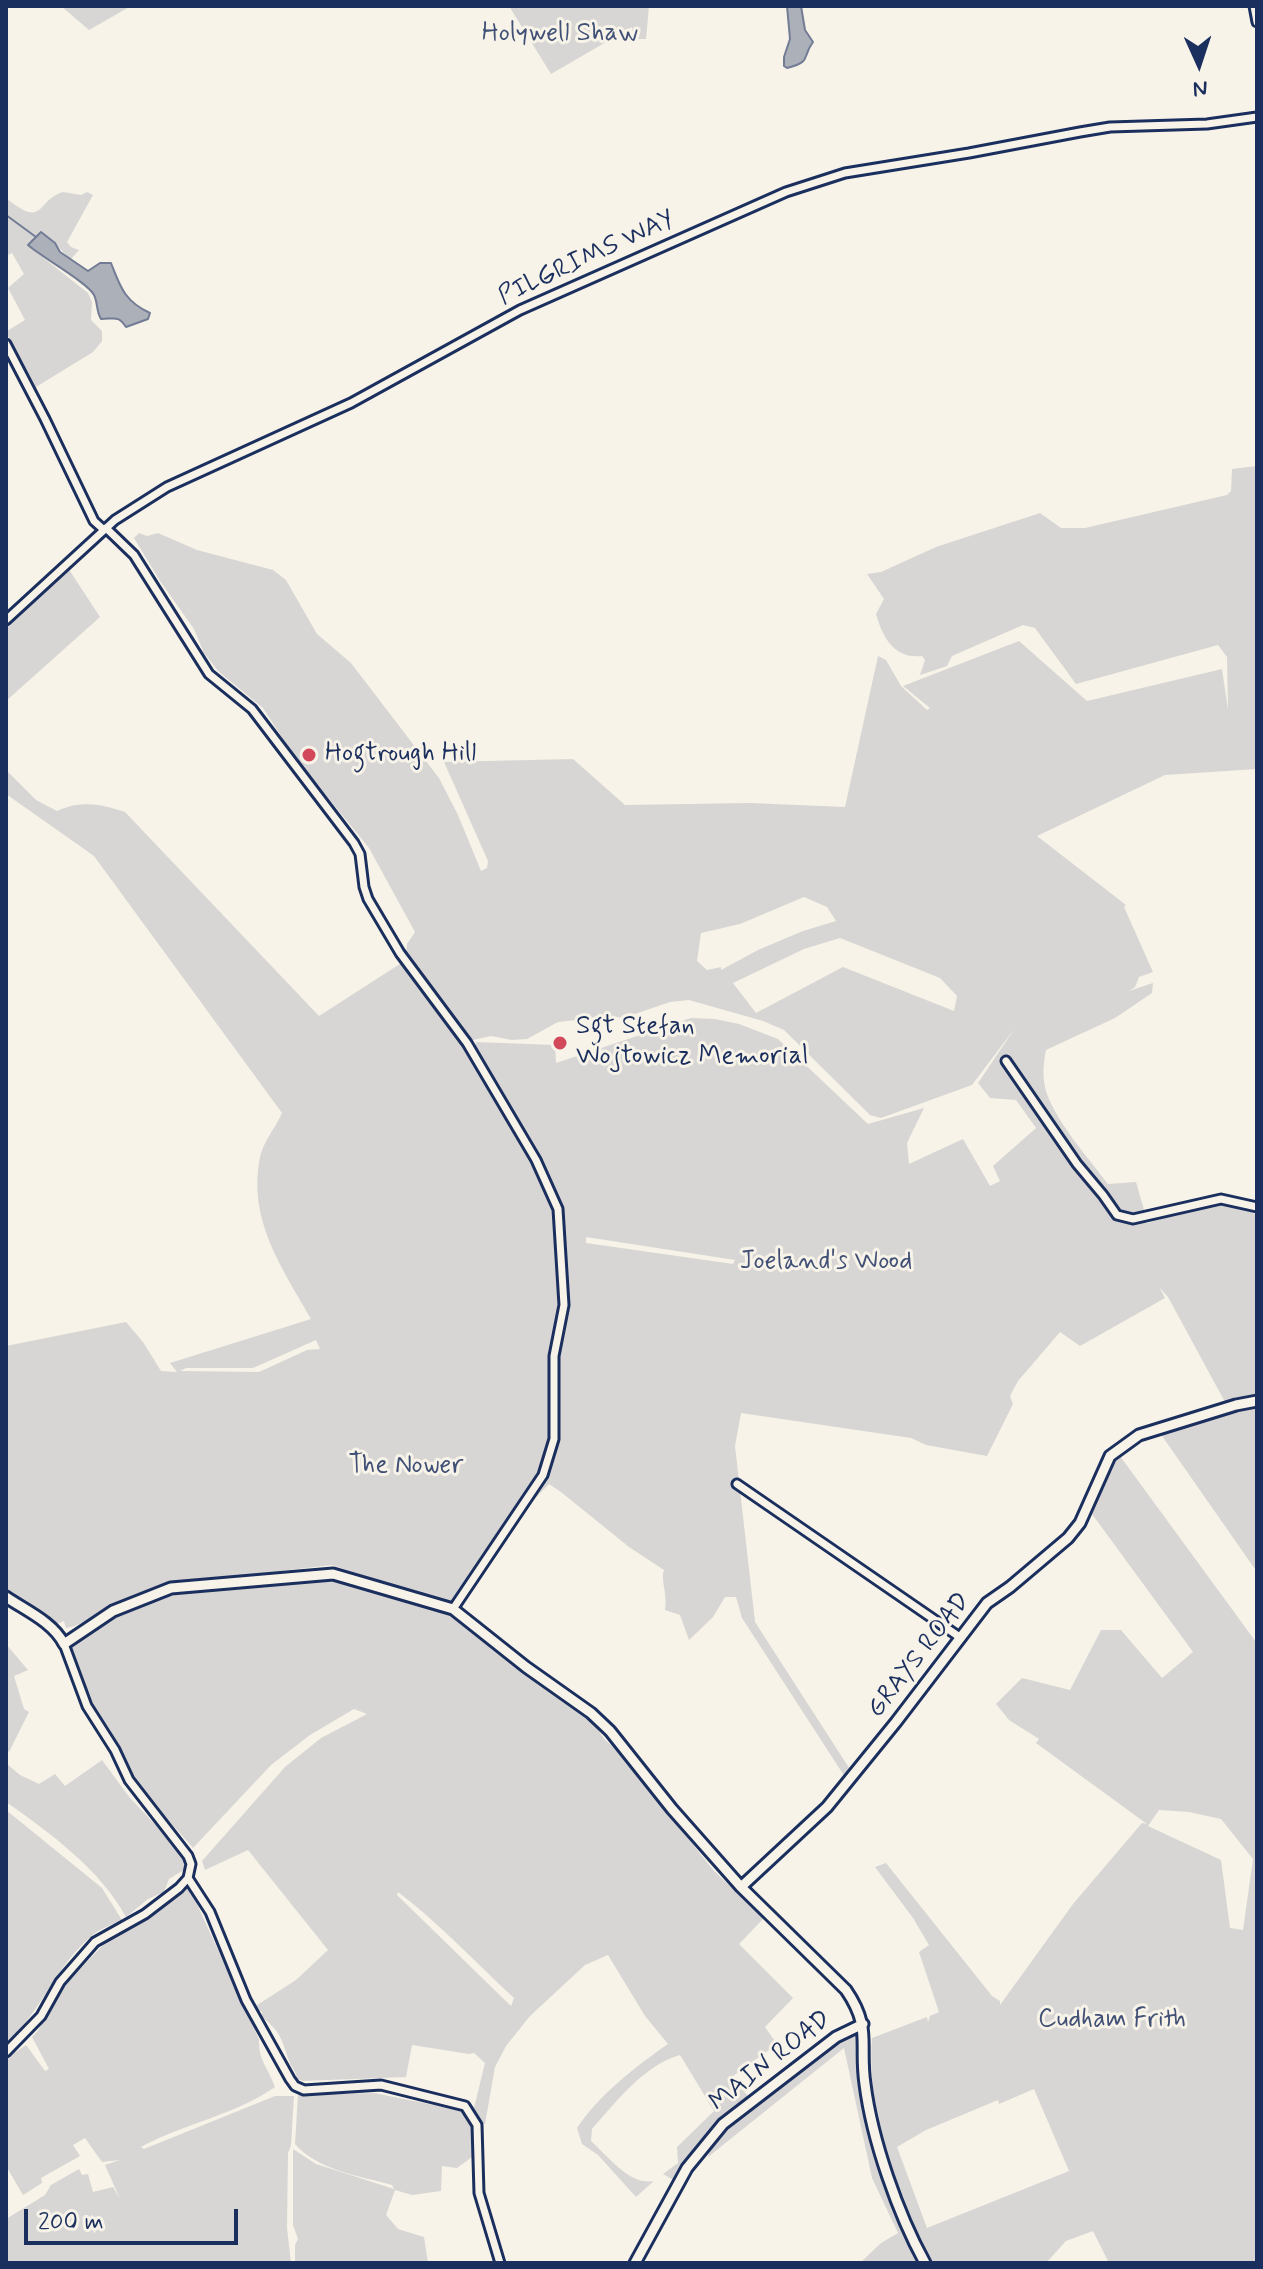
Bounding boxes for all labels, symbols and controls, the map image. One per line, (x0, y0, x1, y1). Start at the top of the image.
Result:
park label: Holywell Shaw (482, 19, 638, 51)
north arrow (1159, 24, 1239, 104)
text: N (1192, 74, 1208, 102)
street label: PILGRIMS WAY (494, 205, 680, 313)
place label: Hogtrough Hill (325, 739, 476, 771)
marker: Hogtrough Hill (300, 746, 318, 764)
place label: Sgt Stefan Wojtowicz Memorial (576, 1012, 809, 1074)
marker: Sgt Stefan Wojtowicz Memorial (551, 1034, 569, 1052)
park label: Joeland's Wood (740, 1247, 912, 1279)
park label: The Nower (349, 1451, 463, 1483)
street label: GRAYS ROAD (862, 1587, 978, 1725)
street label: MAIN ROAD (704, 2005, 838, 2119)
park label: Cudham Frith (1038, 2005, 1186, 2037)
scale bar (28, 2193, 242, 2243)
text: 200 m (38, 2207, 104, 2238)

